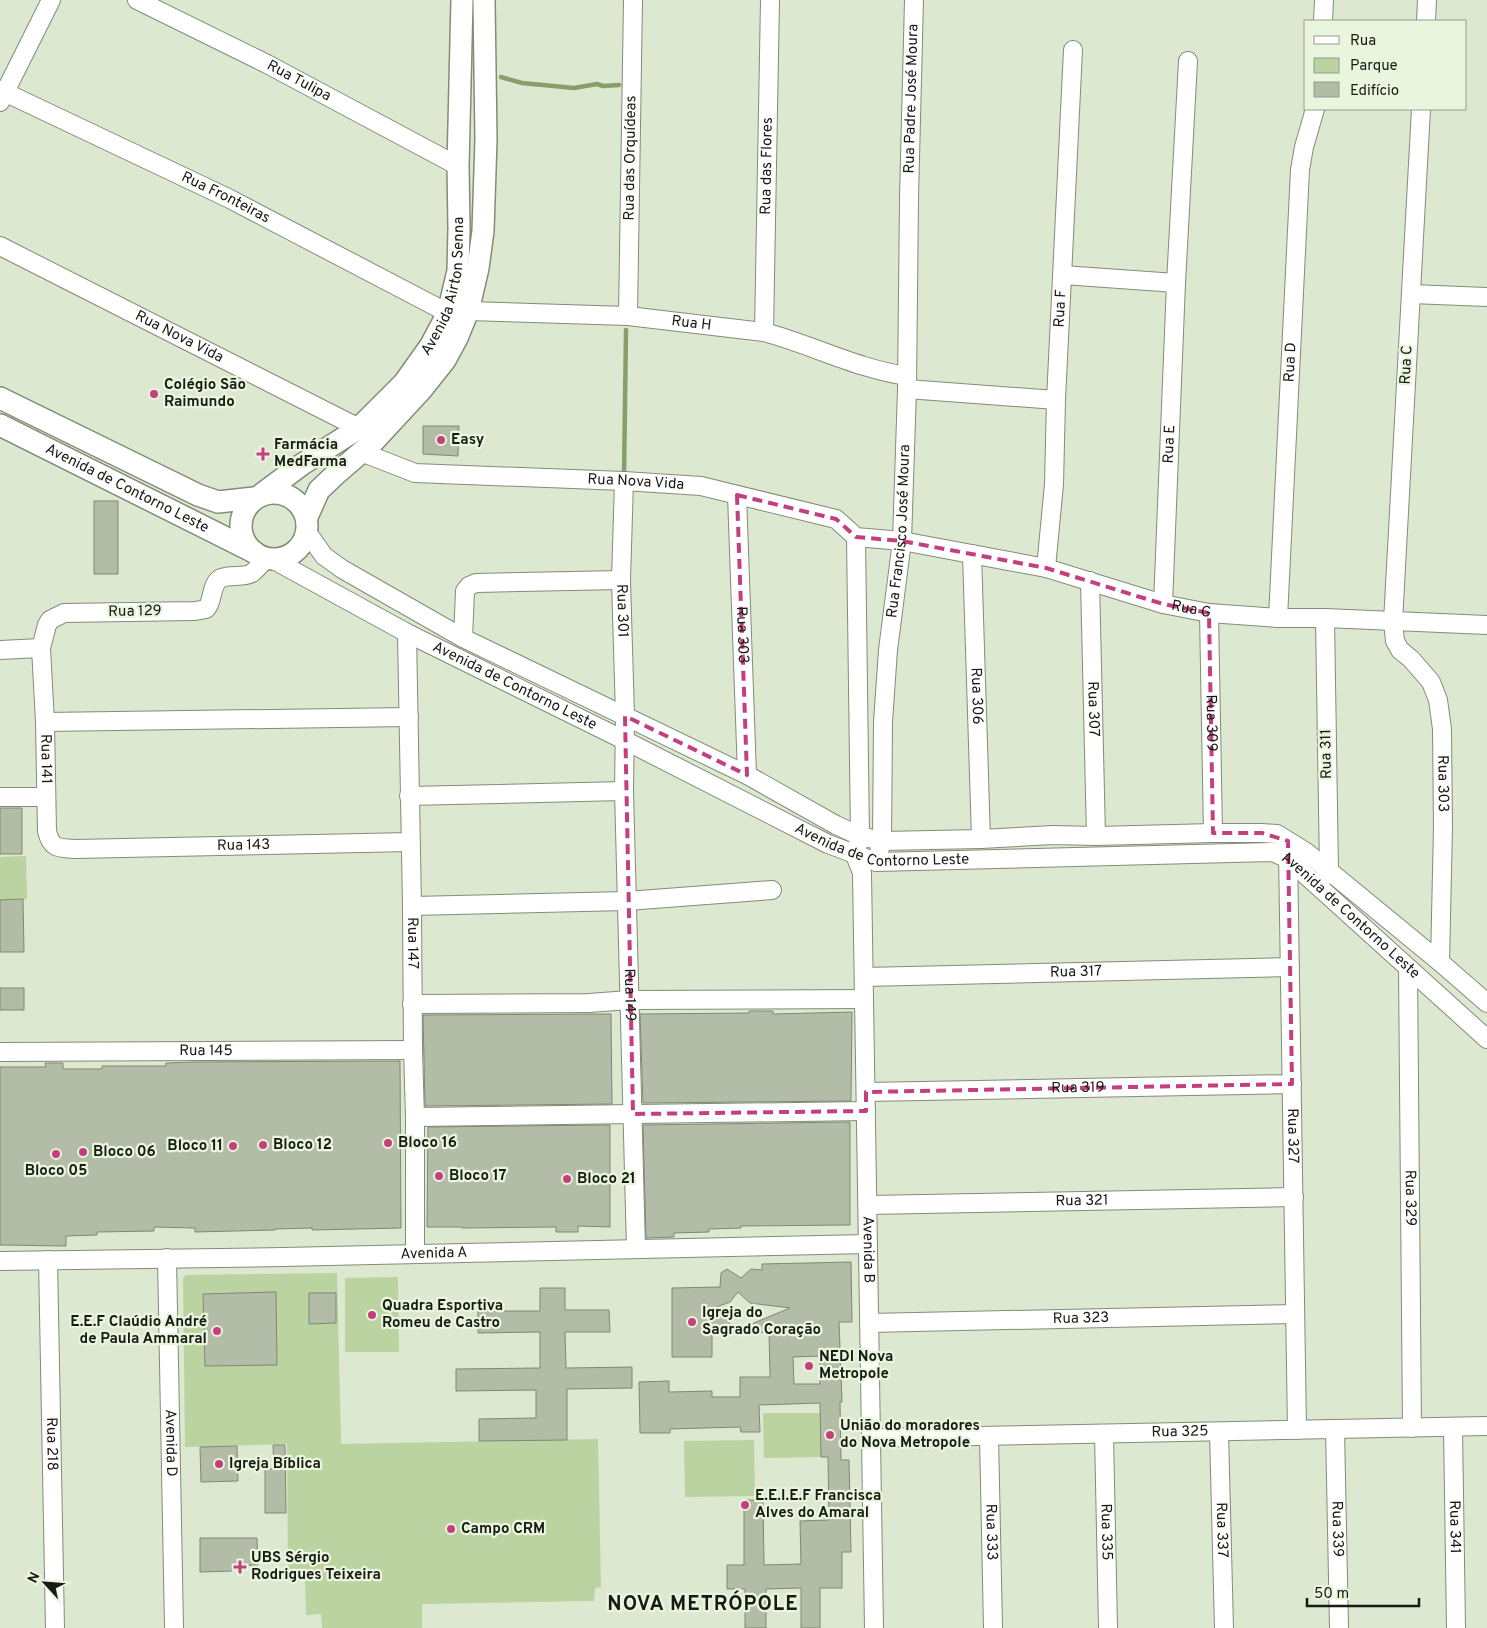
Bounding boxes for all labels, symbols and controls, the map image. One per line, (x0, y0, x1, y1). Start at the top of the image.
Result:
legend (1304, 20, 1467, 110)
street label: Rua Padre José Moura (900, 23, 923, 174)
text: Rua (1350, 32, 1376, 51)
street label: Rua Tulipa (263, 56, 334, 106)
text: Parque (1350, 57, 1398, 76)
text: Edifício (1350, 82, 1399, 101)
street label: Rua das Orquídeas (620, 95, 641, 221)
street label: Rua das Flores (757, 117, 777, 215)
street label: Rua Fronteiras (178, 168, 273, 228)
street label: Avenida Airton Senna (417, 217, 469, 359)
street label: Rua F (1050, 289, 1071, 328)
street label: Rua Nova Vida (132, 307, 227, 367)
street label: Rua H (670, 312, 713, 335)
street label: Rua D (1280, 342, 1301, 383)
street label: Rua C (1396, 345, 1418, 385)
place label: Colégio São Raimundo (164, 376, 246, 412)
marker: Colégio São Raimundo (148, 388, 160, 400)
street label: Rua E (1159, 424, 1180, 464)
place label: Easy (451, 431, 485, 450)
marker: Easy (435, 434, 447, 446)
place label: Farmácia MedFarma (274, 436, 347, 472)
street label: Avenida de Contorno Leste (42, 440, 212, 537)
street label: Rua Francisco José Moura (883, 444, 915, 619)
marker: Farmácia MedFarma (256, 447, 270, 461)
street label: Rua Nova Vida (587, 470, 685, 494)
street label: Rua 301 (612, 584, 632, 638)
street label: Rua G (1170, 596, 1213, 623)
street label: Rua 129 (108, 602, 162, 622)
street label: Rua 303 (731, 606, 753, 664)
street label: Avenida de Contorno Leste (429, 638, 600, 735)
street label: Rua 306 (966, 667, 987, 725)
street label: Rua 307 (1083, 681, 1103, 737)
street label: Rua 309 (1201, 694, 1221, 752)
street label: Rua 311 (1317, 729, 1337, 779)
street label: Rua 141 (36, 734, 56, 784)
street label: Rua 303 (1433, 755, 1452, 812)
street label: Avenida de Contorno Leste (791, 819, 969, 872)
street label: Rua 143 (217, 835, 270, 856)
street label: Avenida de Contorno Leste (1278, 848, 1424, 983)
street label: Rua 147 (403, 917, 422, 969)
street label: Rua 317 (1050, 962, 1102, 982)
street label: Rua 149 (619, 968, 640, 1022)
street label: Rua 145 (179, 1041, 233, 1061)
street label: Rua 319 (1051, 1078, 1105, 1098)
street label: Rua 327 (1282, 1108, 1302, 1164)
place label: Bloco 16 (398, 1134, 457, 1153)
place label: Bloco 12 (273, 1136, 332, 1155)
place label: Bloco 11 (167, 1137, 223, 1156)
marker: Bloco 16 (382, 1137, 394, 1149)
marker: Bloco 12 (257, 1139, 269, 1151)
marker: Bloco 11 (227, 1140, 239, 1152)
place label: Bloco 06 (93, 1143, 156, 1162)
marker: Bloco 06 (77, 1146, 89, 1158)
marker: Bloco 05 (50, 1148, 62, 1160)
place label: Bloco 05 (25, 1162, 87, 1181)
place label: Bloco 17 (449, 1167, 507, 1186)
marker: Bloco 17 (433, 1170, 445, 1182)
place label: Bloco 21 (577, 1170, 636, 1189)
street label: Rua 329 (1400, 1170, 1420, 1226)
marker: Bloco 21 (561, 1173, 573, 1185)
street label: Rua 321 (1055, 1191, 1109, 1211)
street label: Avenida B (858, 1216, 878, 1283)
street label: Avenida A (400, 1243, 468, 1264)
place label: Quadra Esportiva Romeu de Castro (382, 1297, 503, 1333)
place label: Igreja do Sagrado Coração (702, 1304, 821, 1340)
street label: Rua 323 (1052, 1308, 1109, 1329)
marker: Quadra Esportiva Romeu de Castro (366, 1309, 378, 1321)
place label: E.E.F Claúdio André de Paula Ammaral (70, 1313, 207, 1349)
marker: Igreja do Sagrado Coração (686, 1316, 698, 1328)
marker: E.E.F Claúdio André de Paula Ammaral (211, 1325, 223, 1337)
place label: NEDI Nova Metropole (819, 1348, 893, 1384)
marker: NEDI Nova Metropole (803, 1360, 815, 1372)
street label: Avenida D (160, 1409, 181, 1477)
street label: Rua 218 (41, 1417, 62, 1471)
place label: União do moradores do Nova Metropole (840, 1417, 980, 1453)
street label: Rua 325 (1151, 1422, 1209, 1442)
marker: União do moradores do Nova Metropole (824, 1429, 836, 1441)
place label: Igreja Bíblica (229, 1455, 321, 1474)
marker: Igreja Bíblica (213, 1458, 225, 1470)
place label: E.E.I.E.F Francisca Alves do Amaral (755, 1487, 881, 1523)
marker: E.E.I.E.F Francisca Alves do Amaral (739, 1499, 751, 1511)
street label: Rua 341 (1445, 1500, 1464, 1554)
street label: Rua 339 (1327, 1501, 1347, 1557)
street label: Rua 337 (1211, 1502, 1232, 1558)
street label: Rua 333 (981, 1503, 1001, 1561)
street label: Rua 335 (1096, 1503, 1116, 1561)
place label: Campo CRM (461, 1520, 545, 1539)
marker: Campo CRM (445, 1523, 457, 1535)
place label: UBS Sérgio Rodrigues Teixeira (251, 1549, 381, 1585)
north arrow (20, 1558, 70, 1608)
marker: UBS Sérgio Rodrigues Teixeira (233, 1560, 247, 1574)
text: N (25, 1570, 45, 1586)
scale bar (1307, 1576, 1420, 1608)
text: 50 m (1314, 1585, 1349, 1604)
district label: NOVA METRÓPOLE (607, 1590, 799, 1618)

